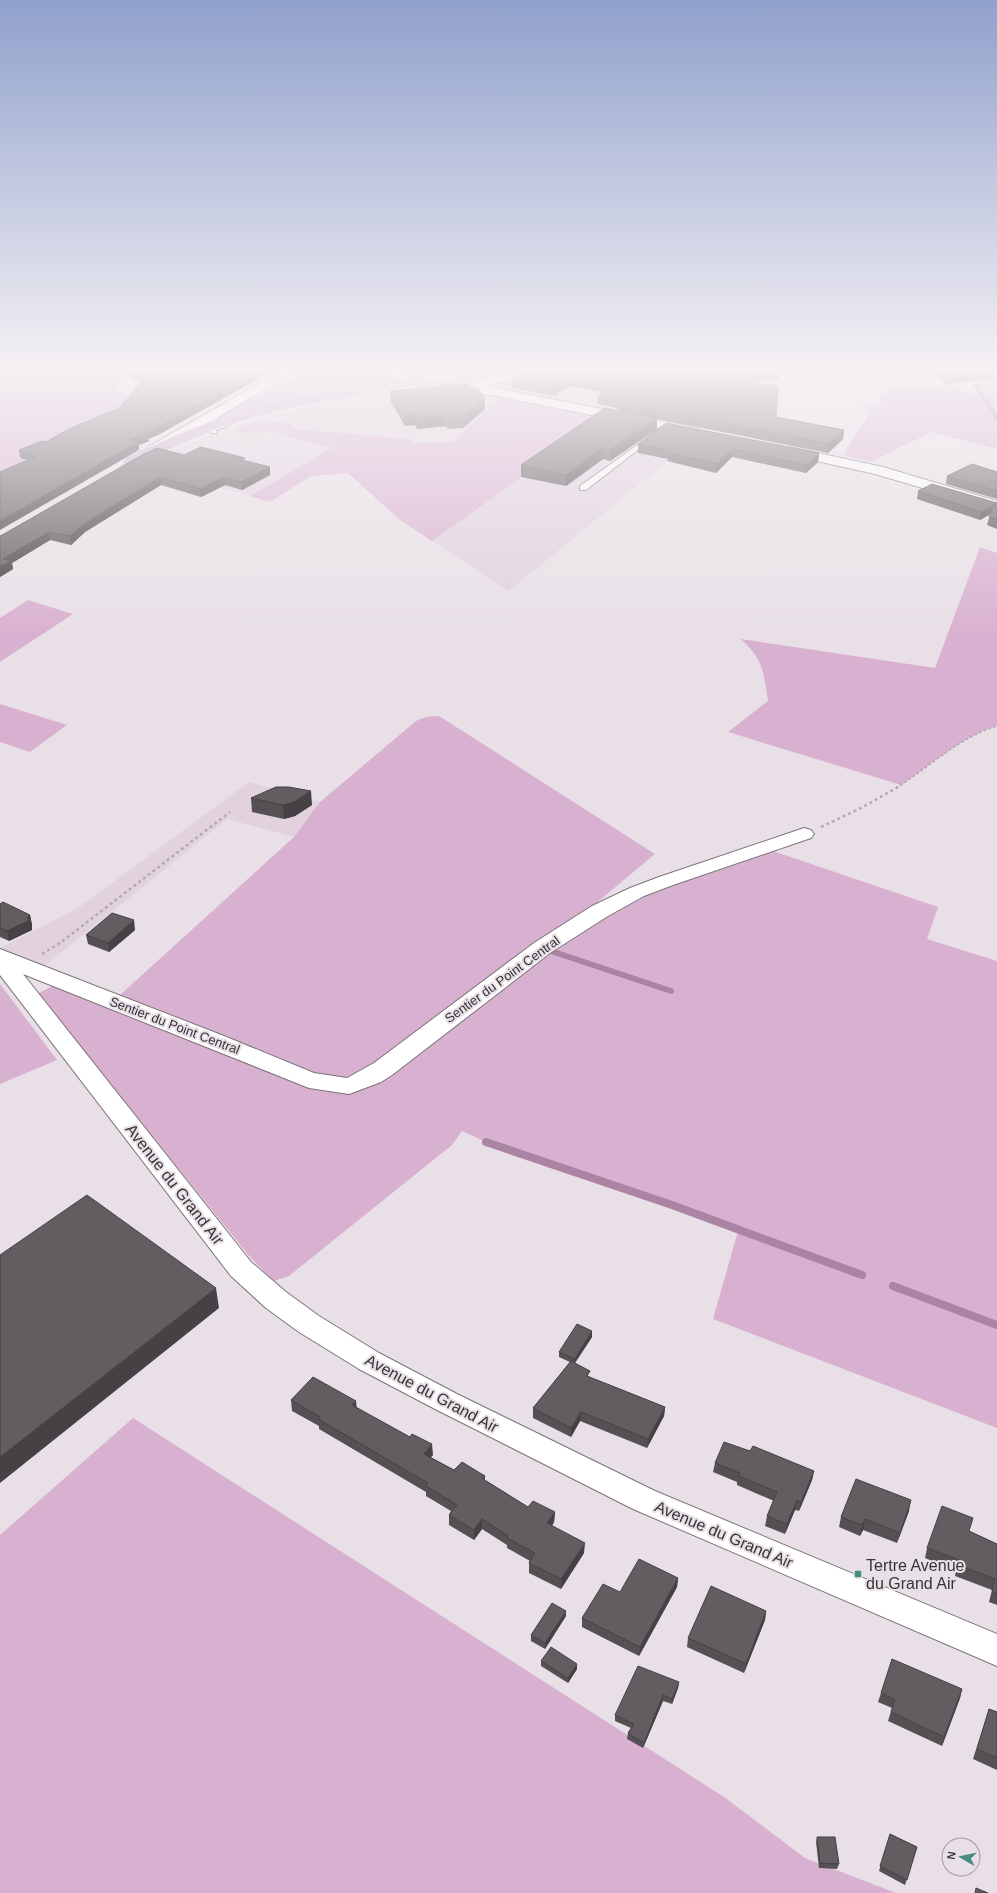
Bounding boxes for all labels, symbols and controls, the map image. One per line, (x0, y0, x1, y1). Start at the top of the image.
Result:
street label: Sentier du Point Central (442, 933, 563, 1026)
street label: Sentier du Point Central (108, 994, 242, 1057)
street label: Avenue du Grand Air (122, 1121, 227, 1248)
street label: Avenue du Grand Air (362, 1351, 502, 1436)
street label: Avenue du Grand Air (652, 1498, 796, 1572)
place label: Tertre Avenue du Grand Air (866, 1557, 965, 1592)
marker: Tertre Avenue du Grand Air (853, 1569, 863, 1579)
north arrow (941, 1837, 981, 1877)
text: N (945, 1851, 958, 1860)

